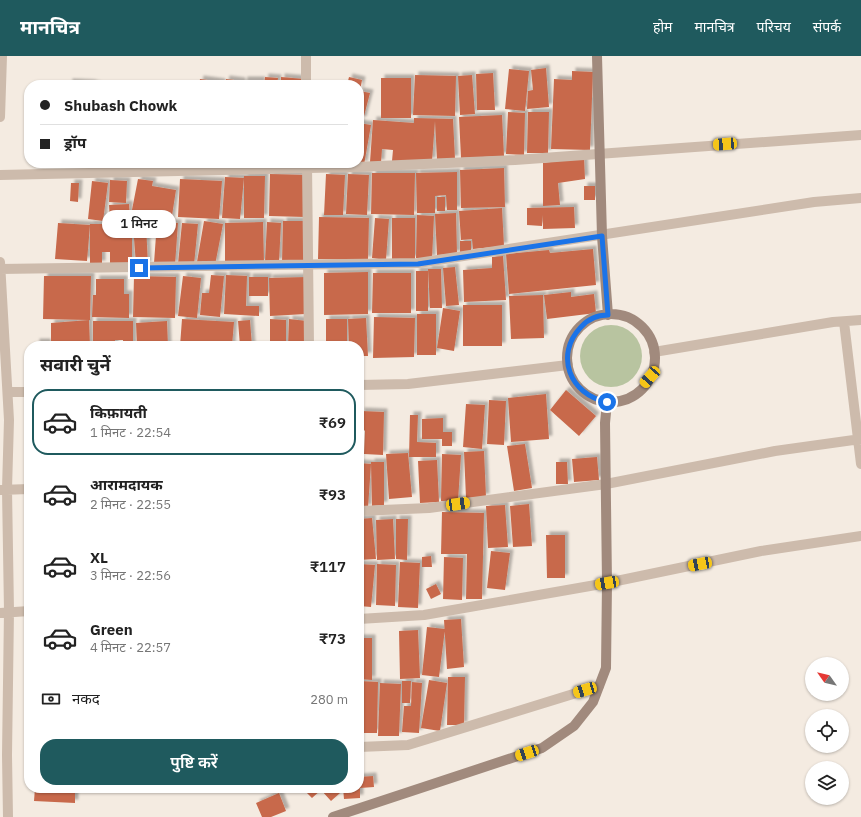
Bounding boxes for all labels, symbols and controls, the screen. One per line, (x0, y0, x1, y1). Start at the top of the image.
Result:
text: मानचित्र (20, 15, 80, 39)
text: होम (653, 18, 672, 36)
text: मानचित्र (694, 18, 735, 36)
text: परिचय (757, 18, 791, 36)
text: संपर्क (813, 18, 841, 36)
text: Shubash Chowk (64, 96, 177, 115)
text: ड्रॉप (64, 133, 86, 152)
car (713, 137, 737, 151)
callout: 1 मिनट (102, 210, 176, 238)
text: 1 मिनट (120, 215, 158, 232)
route end (130, 259, 148, 277)
text: सवारी चुनें (40, 353, 110, 376)
car (638, 364, 662, 390)
route start (598, 393, 616, 411)
text: किफ़ायती (90, 403, 147, 422)
icon: car (42, 404, 78, 440)
text: ₹69 (319, 413, 346, 432)
text: 1 मिनट · 22:54 (90, 424, 171, 441)
text: आरामदायक (90, 475, 163, 494)
icon: car (42, 476, 78, 512)
text: ₹93 (319, 485, 346, 504)
text: 2 मिनट · 22:55 (90, 496, 171, 513)
car (445, 496, 471, 512)
icon: car (42, 548, 78, 584)
text: XL (90, 548, 108, 567)
car (687, 556, 713, 572)
text: ₹117 (310, 557, 346, 576)
text: 3 मिनट · 22:56 (90, 567, 171, 584)
car (594, 575, 620, 591)
icon: car (42, 620, 78, 656)
text: Green (90, 620, 133, 639)
text: ₹73 (319, 629, 346, 648)
text: 4 मिनट · 22:57 (90, 639, 171, 656)
north arrow (805, 657, 849, 701)
map controls (805, 657, 849, 805)
car (572, 681, 598, 699)
icon: cash (40, 688, 62, 710)
text: नकद (72, 689, 100, 708)
text: 280 m (310, 691, 348, 708)
button: locate (805, 709, 849, 753)
button: पुष्टि करें (40, 739, 348, 785)
car (514, 744, 540, 762)
button: layers (805, 761, 849, 805)

